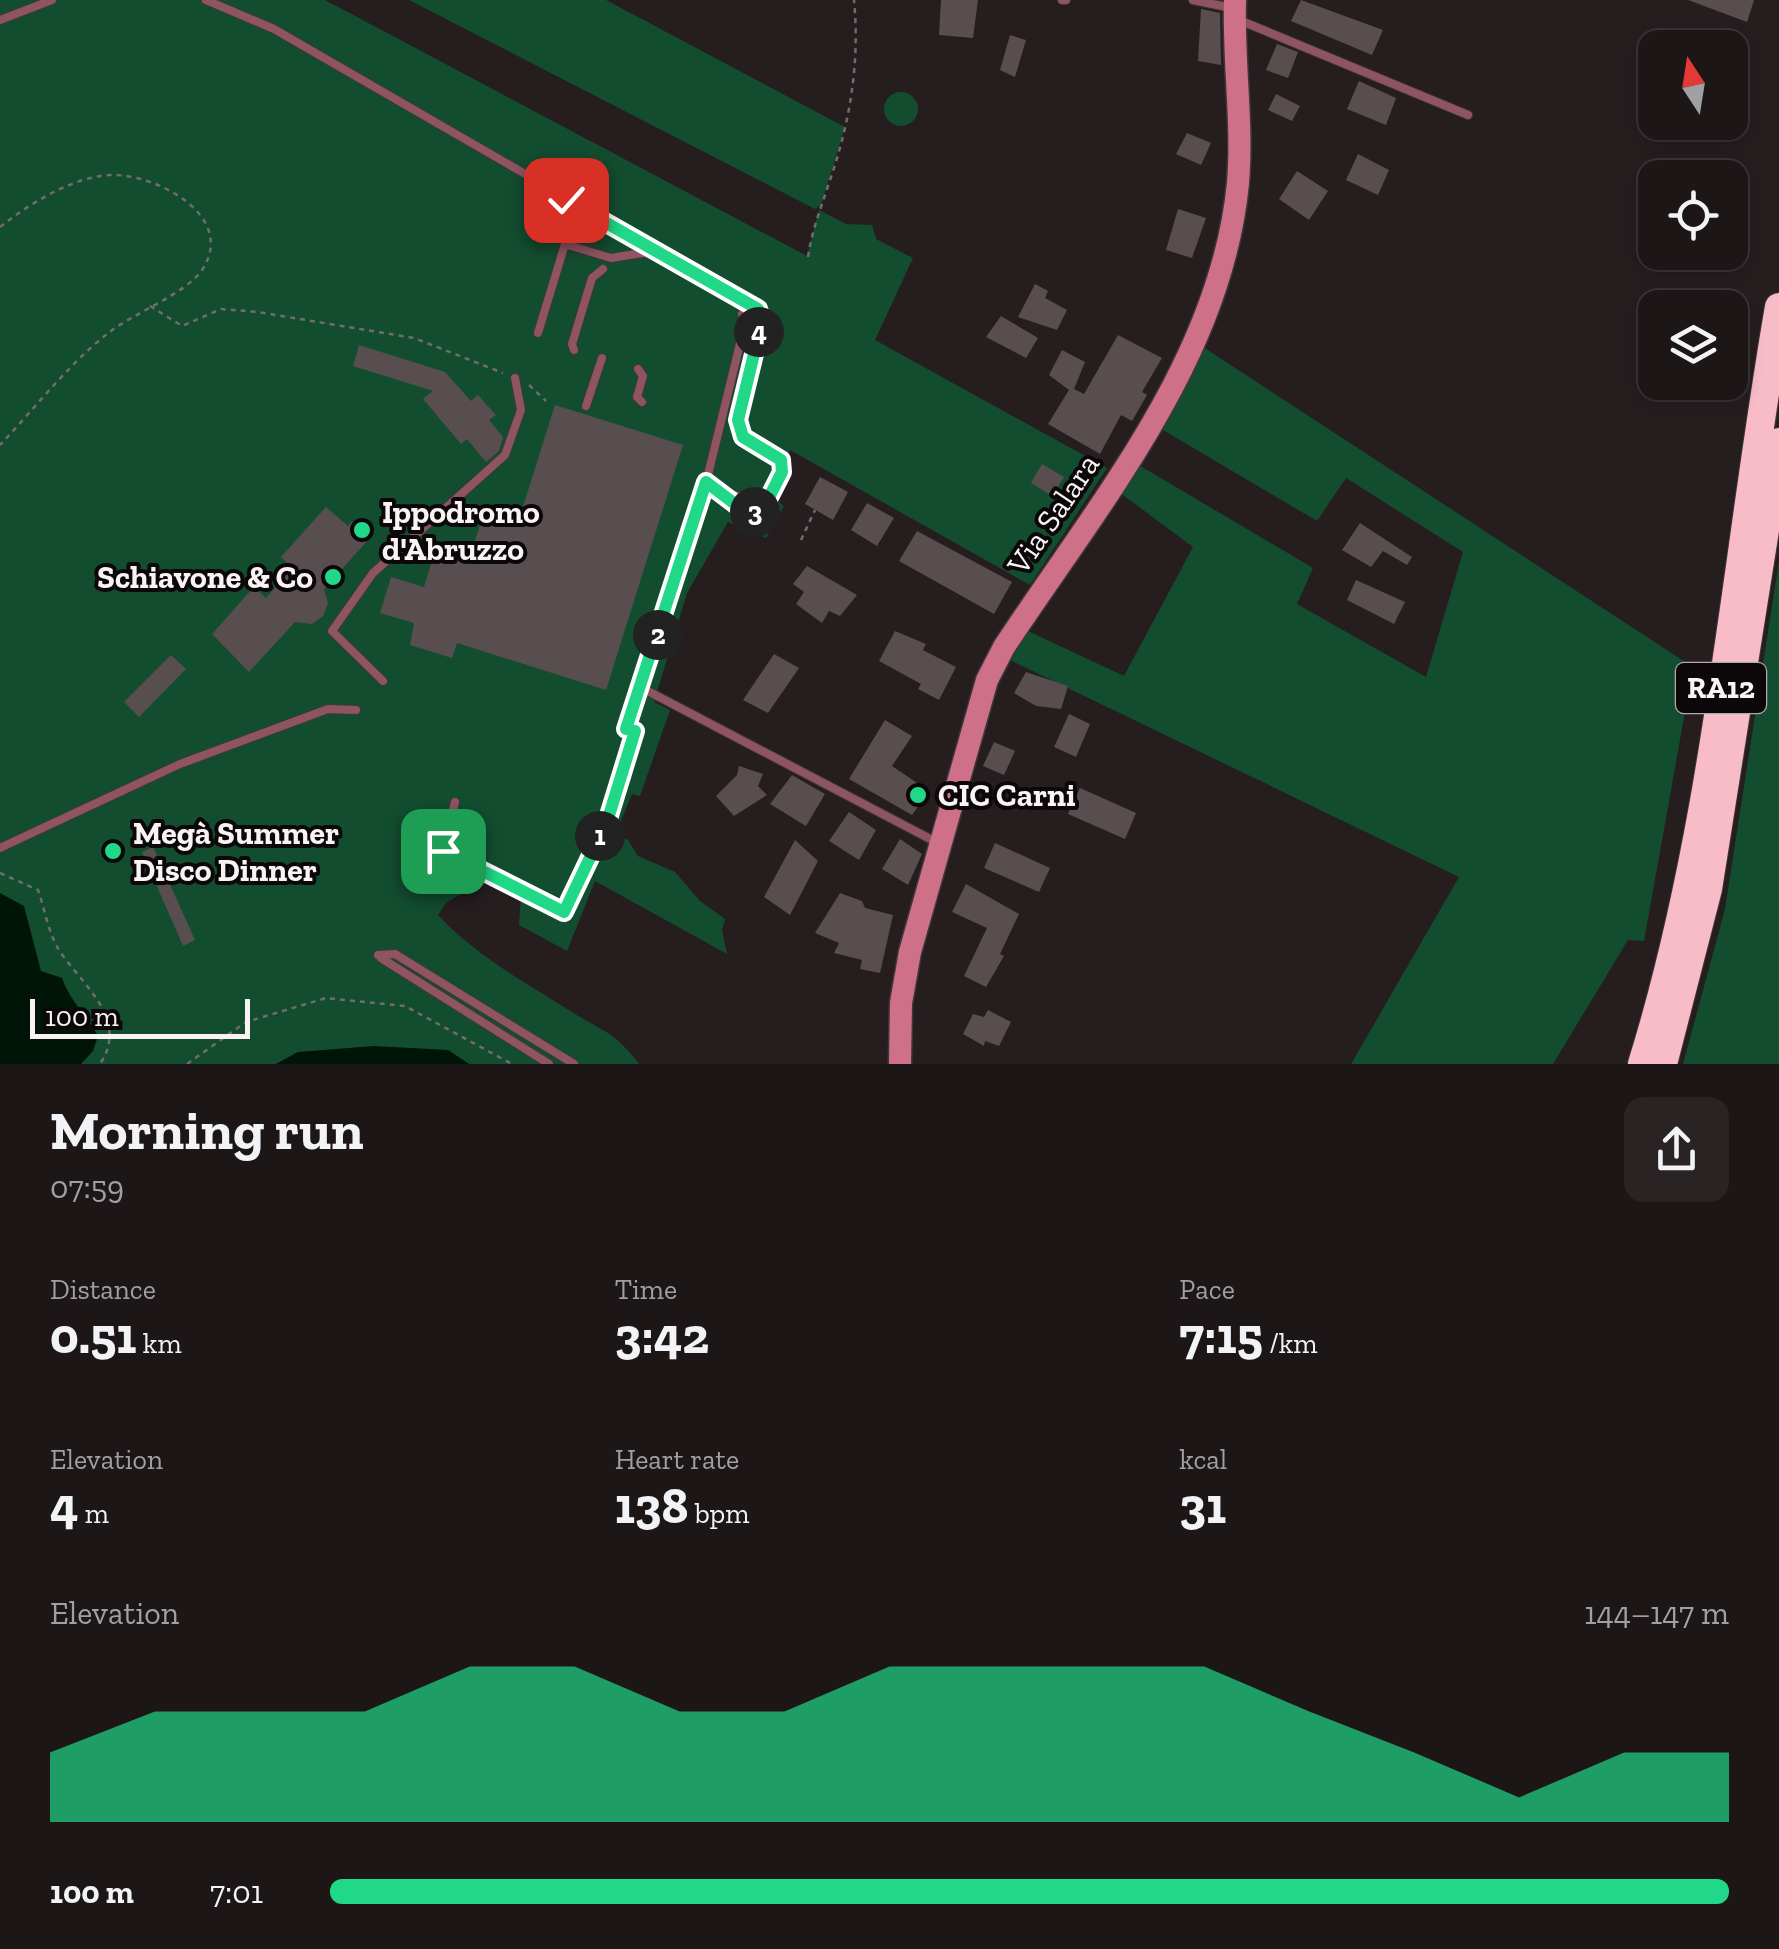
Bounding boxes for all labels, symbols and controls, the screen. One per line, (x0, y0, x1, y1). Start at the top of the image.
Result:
north arrow (1638, 30, 1748, 140)
map controls (1638, 30, 1748, 400)
pin (524, 158, 609, 243)
button: locate (1638, 160, 1748, 270)
icon: check (539, 173, 594, 228)
button: layers (1638, 290, 1748, 400)
pin: 4 (734, 307, 784, 357)
text: 4 (751, 315, 767, 348)
street label: Via Salara (998, 447, 1107, 582)
pin: 3 (730, 487, 780, 537)
place label: Ippodromo d'Abruzzo (382, 493, 540, 568)
text: 3 (748, 495, 762, 528)
marker: Ippodromo d'Abruzzo (351, 519, 373, 541)
place label: Schiavone & Co (97, 558, 313, 596)
marker: Schiavone & Co (322, 566, 344, 588)
pin: 2 (633, 610, 683, 660)
text: 2 (650, 618, 666, 651)
road number: RA12 (1676, 663, 1766, 713)
place label: CIC Carni (938, 776, 1076, 814)
marker: CIC Carni (907, 784, 929, 806)
pin (401, 809, 486, 894)
pin: 1 (575, 811, 625, 861)
place label: Megà Summer Disco Dinner (133, 814, 339, 889)
text: 1 (594, 819, 606, 852)
icon: arrive (416, 824, 471, 879)
marker: Megà Summer Disco Dinner (102, 840, 124, 862)
scale bar (30, 994, 250, 1038)
text: 100 m (45, 1000, 119, 1033)
text: Morning run (50, 1097, 364, 1163)
button: share (1624, 1097, 1729, 1202)
text: 07:59 (50, 1168, 124, 1206)
text: Distance (50, 1273, 156, 1306)
text: Time (615, 1273, 677, 1306)
text: Pace (1179, 1273, 1235, 1306)
text: 0.51 (50, 1306, 137, 1366)
text: 3:42 (615, 1306, 709, 1366)
text: 7:15 (1179, 1306, 1263, 1366)
text: km (137, 1327, 182, 1360)
text: /km (1263, 1327, 1317, 1360)
text: Elevation (50, 1443, 163, 1476)
text: Heart rate (615, 1443, 739, 1476)
text: kcal (1179, 1443, 1227, 1476)
text: 4 (50, 1476, 79, 1536)
text: 138 (615, 1476, 688, 1536)
text: 31 (1179, 1476, 1226, 1536)
text: m (79, 1497, 109, 1530)
text: bpm (688, 1497, 749, 1530)
text: Elevation (50, 1594, 179, 1632)
text: 144–147 m (1584, 1594, 1729, 1632)
text: 100 m (50, 1873, 134, 1911)
text: 7:01 (210, 1873, 263, 1911)

